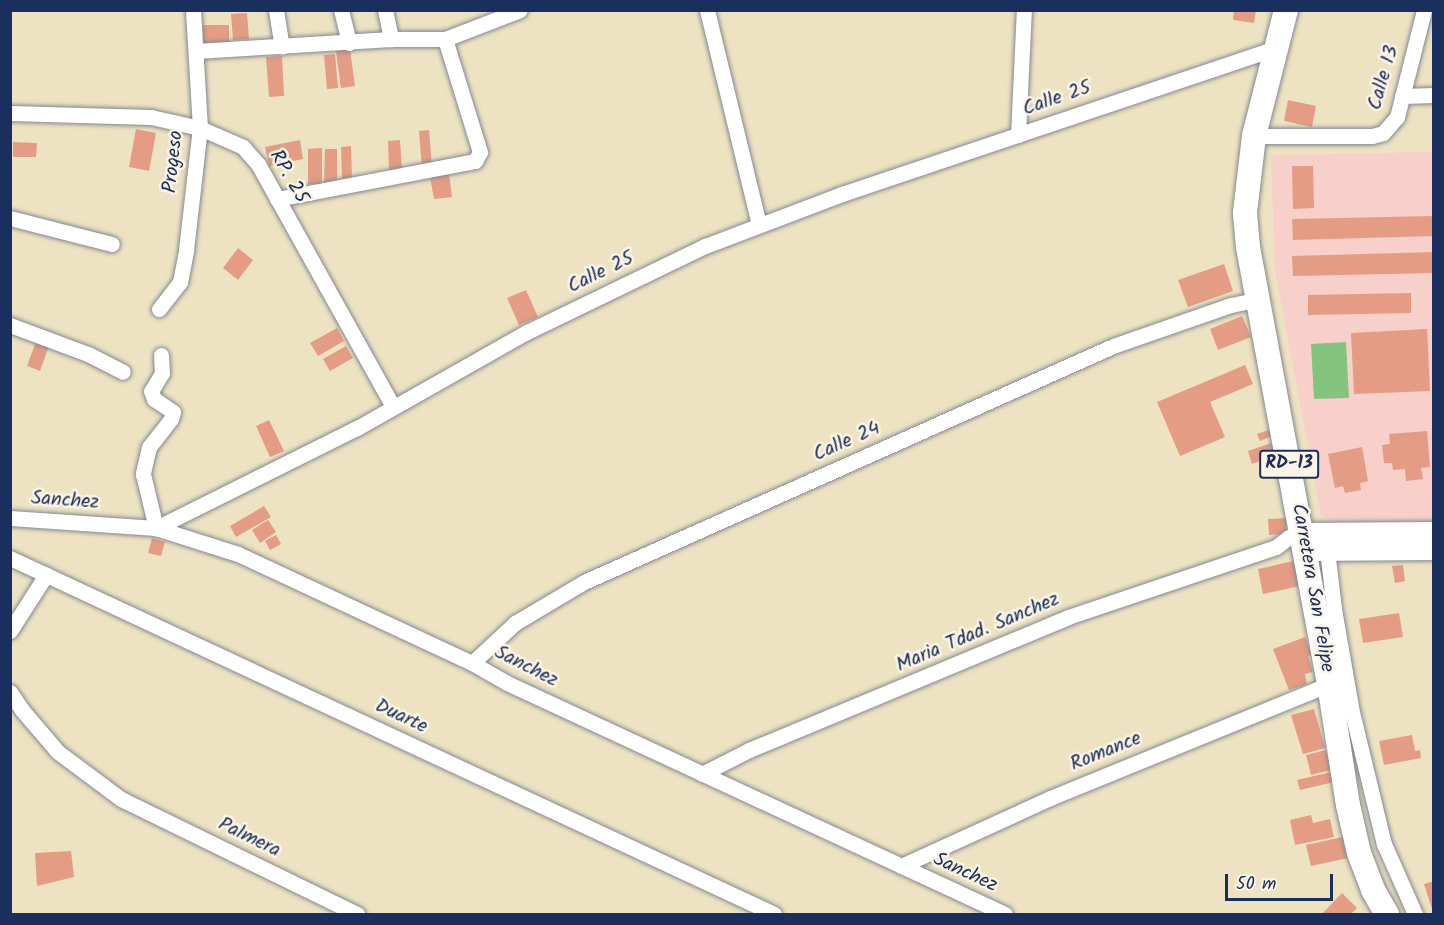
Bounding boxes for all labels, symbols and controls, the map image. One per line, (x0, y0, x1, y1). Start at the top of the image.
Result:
street label: Calle 13 (1363, 43, 1405, 113)
street label: Calle 25 (1020, 76, 1094, 122)
street label: Progeso (159, 130, 189, 194)
street label: RP. 25 (263, 146, 313, 208)
street label: Calle 25 (564, 247, 638, 299)
street label: Calle 24 (810, 417, 884, 467)
road number: RD-13 (1259, 449, 1319, 479)
street label: Sanchez (30, 487, 100, 515)
street label: Carretera San Felipe (1285, 502, 1339, 674)
street label: Maria Tdad. Sanchez (893, 588, 1063, 678)
street label: Sanchez (490, 641, 562, 693)
street label: Duarte (371, 694, 431, 740)
street label: Romance (1067, 727, 1145, 777)
street label: Palmera (214, 813, 284, 863)
street label: Sanchez (929, 848, 1001, 898)
scale bar (1228, 862, 1336, 900)
text: 50 m (1236, 870, 1276, 899)

